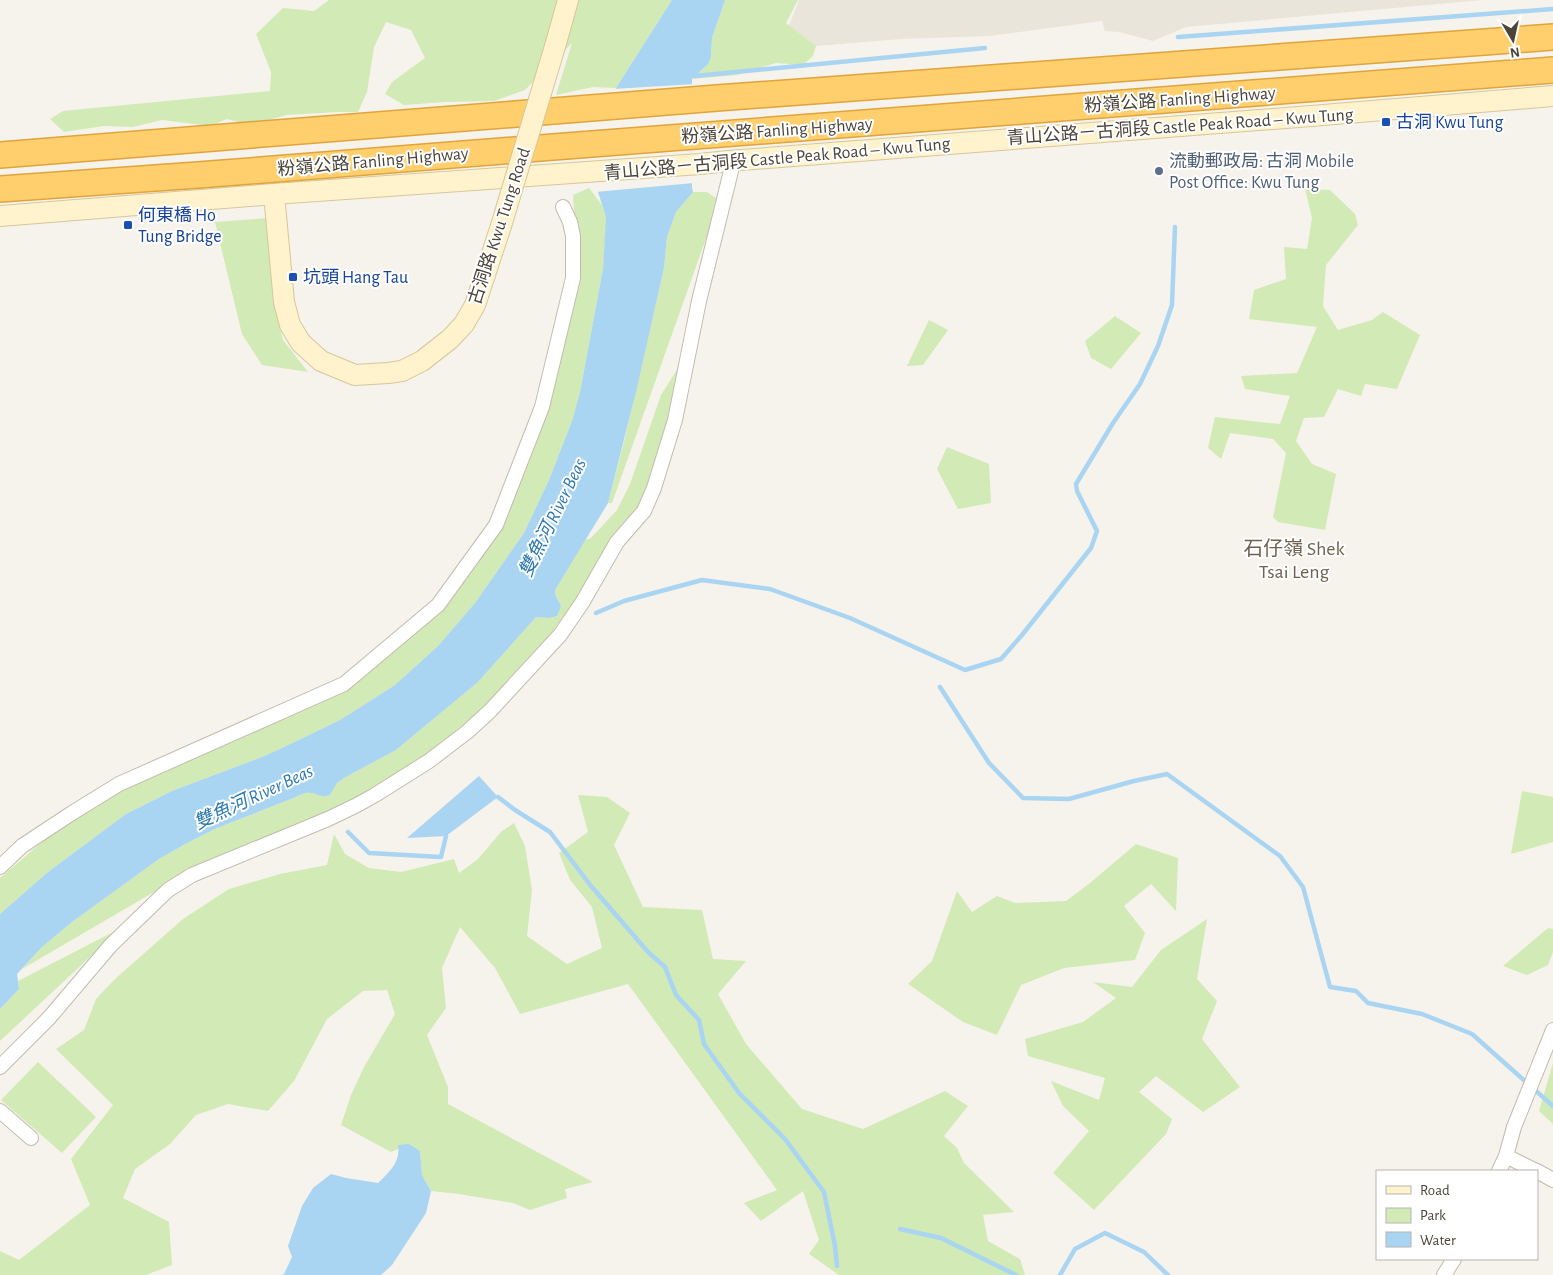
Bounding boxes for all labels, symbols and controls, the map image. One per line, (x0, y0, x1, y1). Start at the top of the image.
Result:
north arrow (1488, 15, 1538, 65)
text: N (1509, 44, 1521, 60)
street label: 粉嶺公路 Fanling Highway (1084, 82, 1277, 116)
street label: 青山公路－古洞段 Castle Peak Road – Kwu Tung (1006, 104, 1354, 148)
place label: 古洞 Kwu Tung (1396, 112, 1503, 132)
street label: 粉嶺公路 Fanling Highway (681, 113, 874, 147)
marker: 古洞 Kwu Tung (1380, 116, 1392, 128)
street label: 青山公路－古洞段 Castle Peak Road – Kwu Tung (603, 133, 951, 183)
street label: 粉嶺公路 Fanling Highway (277, 143, 470, 179)
street label: 古洞路 Kwu Tung Road (464, 145, 534, 307)
place label: 流動郵政局: 古洞 Mobile Post Office: Kwu Tung (1169, 151, 1354, 192)
marker: 流動郵政局: 古洞 Mobile Post Office: Kwu Tung (1153, 165, 1165, 177)
place label: 何東橋 Ho Tung Bridge (138, 205, 222, 246)
marker: 何東橋 Ho Tung Bridge (122, 219, 134, 231)
place label: 坑頭 Hang Tau (303, 267, 408, 287)
marker: 坑頭 Hang Tau (287, 271, 299, 283)
water label: 雙魚河 River Beas (515, 455, 590, 580)
district label: 石仔嶺 Shek Tsai Leng (1243, 538, 1345, 582)
water label: 雙魚河 River Beas (190, 760, 316, 833)
legend (1376, 1170, 1538, 1260)
text: Road (1420, 1183, 1450, 1198)
text: Park (1420, 1208, 1446, 1223)
text: Water (1420, 1233, 1456, 1248)

